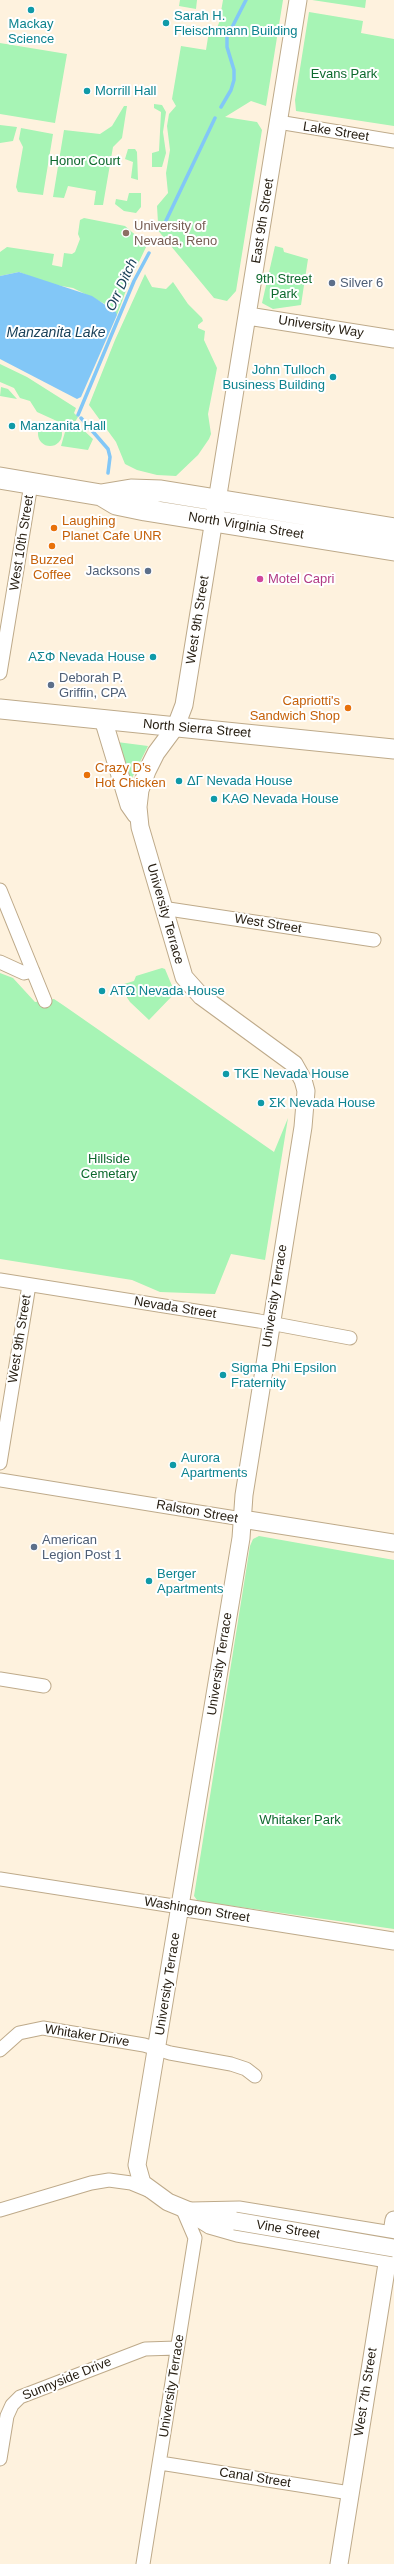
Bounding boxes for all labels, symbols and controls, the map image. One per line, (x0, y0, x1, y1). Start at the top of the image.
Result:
marker: Mackay Science (26, 5, 36, 15)
place label: Sarah H. Fleischmann Building (174, 8, 298, 39)
place label: Mackay Science (8, 16, 54, 47)
marker: Sarah H. Fleischmann Building (161, 18, 171, 28)
park label: Evans Park (311, 66, 377, 82)
place label: Morrill Hall (95, 83, 156, 99)
marker: Morrill Hall (82, 86, 92, 96)
street label: Lake Street (302, 119, 370, 145)
park label: Honor Court (50, 153, 120, 169)
street label: East 9th Street (249, 177, 277, 265)
place label: University of Nevada, Reno (134, 218, 217, 249)
marker: University of Nevada, Reno (121, 228, 131, 238)
water label: Orr Ditch (103, 256, 141, 314)
park label: 9th Street Park (256, 271, 312, 302)
place label: Silver 6 (340, 275, 383, 291)
marker: Silver 6 (327, 278, 337, 288)
street label: University Way (277, 313, 365, 341)
water label: Manzanita Lake (7, 325, 105, 341)
place label: John Tulloch Business Building (222, 362, 325, 393)
marker: John Tulloch Business Building (328, 372, 338, 382)
place label: Manzanita Hall (20, 418, 106, 434)
marker: Manzanita Hall (7, 421, 17, 431)
street label: West 10th Street (7, 494, 37, 592)
street label: North Virginia Street (187, 509, 305, 543)
place label: Laughing Planet Cafe UNR (62, 513, 162, 544)
marker: Laughing Planet Cafe UNR (49, 523, 59, 533)
marker: Buzzed Coffee (47, 541, 57, 551)
place label: Buzzed Coffee (30, 552, 74, 583)
place label: Jacksons (86, 563, 140, 579)
marker: Jacksons (143, 566, 153, 576)
place label: Motel Capri (268, 571, 334, 587)
marker: Motel Capri (255, 574, 265, 584)
street label: West 9th Street (183, 575, 213, 665)
place label: ΑΣΦ Nevada House (28, 649, 145, 665)
marker: ΑΣΦ Nevada House (148, 652, 158, 662)
place label: Deborah P. Griffin, CPA (59, 670, 126, 701)
marker: Deborah P. Griffin, CPA (46, 680, 56, 690)
place label: Capriotti's Sandwich Shop (250, 693, 340, 724)
marker: Capriotti's Sandwich Shop (343, 703, 353, 713)
street label: North Sierra Street (142, 717, 252, 741)
place label: Crazy D’s Hot Chicken (95, 760, 166, 791)
marker: Crazy D’s Hot Chicken (82, 770, 92, 780)
place label: ΔΓ Nevada House (187, 773, 292, 789)
marker: ΔΓ Nevada House (174, 776, 184, 786)
place label: ΚΑΘ Nevada House (222, 791, 339, 807)
marker: ΚΑΘ Nevada House (209, 794, 219, 804)
street label: University Terrace (143, 862, 187, 966)
street label: West Street (233, 911, 303, 937)
place label: ΑΤΩ Nevada House (110, 983, 225, 999)
marker: ΑΤΩ Nevada House (97, 986, 107, 996)
place label: ΤΚΕ Nevada House (234, 1066, 349, 1082)
marker: ΤΚΕ Nevada House (221, 1069, 231, 1079)
place label: ΣΚ Nevada House (269, 1095, 375, 1111)
marker: ΣΚ Nevada House (256, 1098, 266, 1108)
park label: Hillside Cemetary (81, 1151, 137, 1182)
street label: University Terrace (259, 1243, 291, 1349)
street label: West 9th Street (5, 1294, 35, 1384)
street label: Nevada Street (133, 1294, 217, 1322)
place label: Sigma Phi Epsilon Fraternity (231, 1360, 336, 1391)
marker: Sigma Phi Epsilon Fraternity (218, 1370, 228, 1380)
place label: Aurora Apartments (181, 1450, 247, 1481)
marker: Aurora Apartments (168, 1460, 178, 1470)
street label: Ralston Street (155, 1497, 239, 1527)
place label: American Legion Post 1 (42, 1532, 122, 1563)
marker: American Legion Post 1 (29, 1542, 39, 1552)
place label: Berger Apartments (157, 1566, 223, 1597)
marker: Berger Apartments (144, 1576, 154, 1586)
street label: University Terrace (204, 1611, 236, 1717)
park label: Whitaker Park (259, 1812, 341, 1828)
street label: Washington Street (143, 1894, 251, 1926)
street label: University Terrace (152, 1931, 184, 2037)
street label: Whitaker Drive (44, 2022, 130, 2050)
street label: Vine Street (255, 2217, 321, 2243)
street label: University Terrace (156, 2333, 188, 2439)
street label: West 7th Street (351, 2347, 381, 2437)
street label: Sunnyside Drive (20, 2354, 114, 2404)
street label: Canal Street (218, 2465, 292, 2491)

